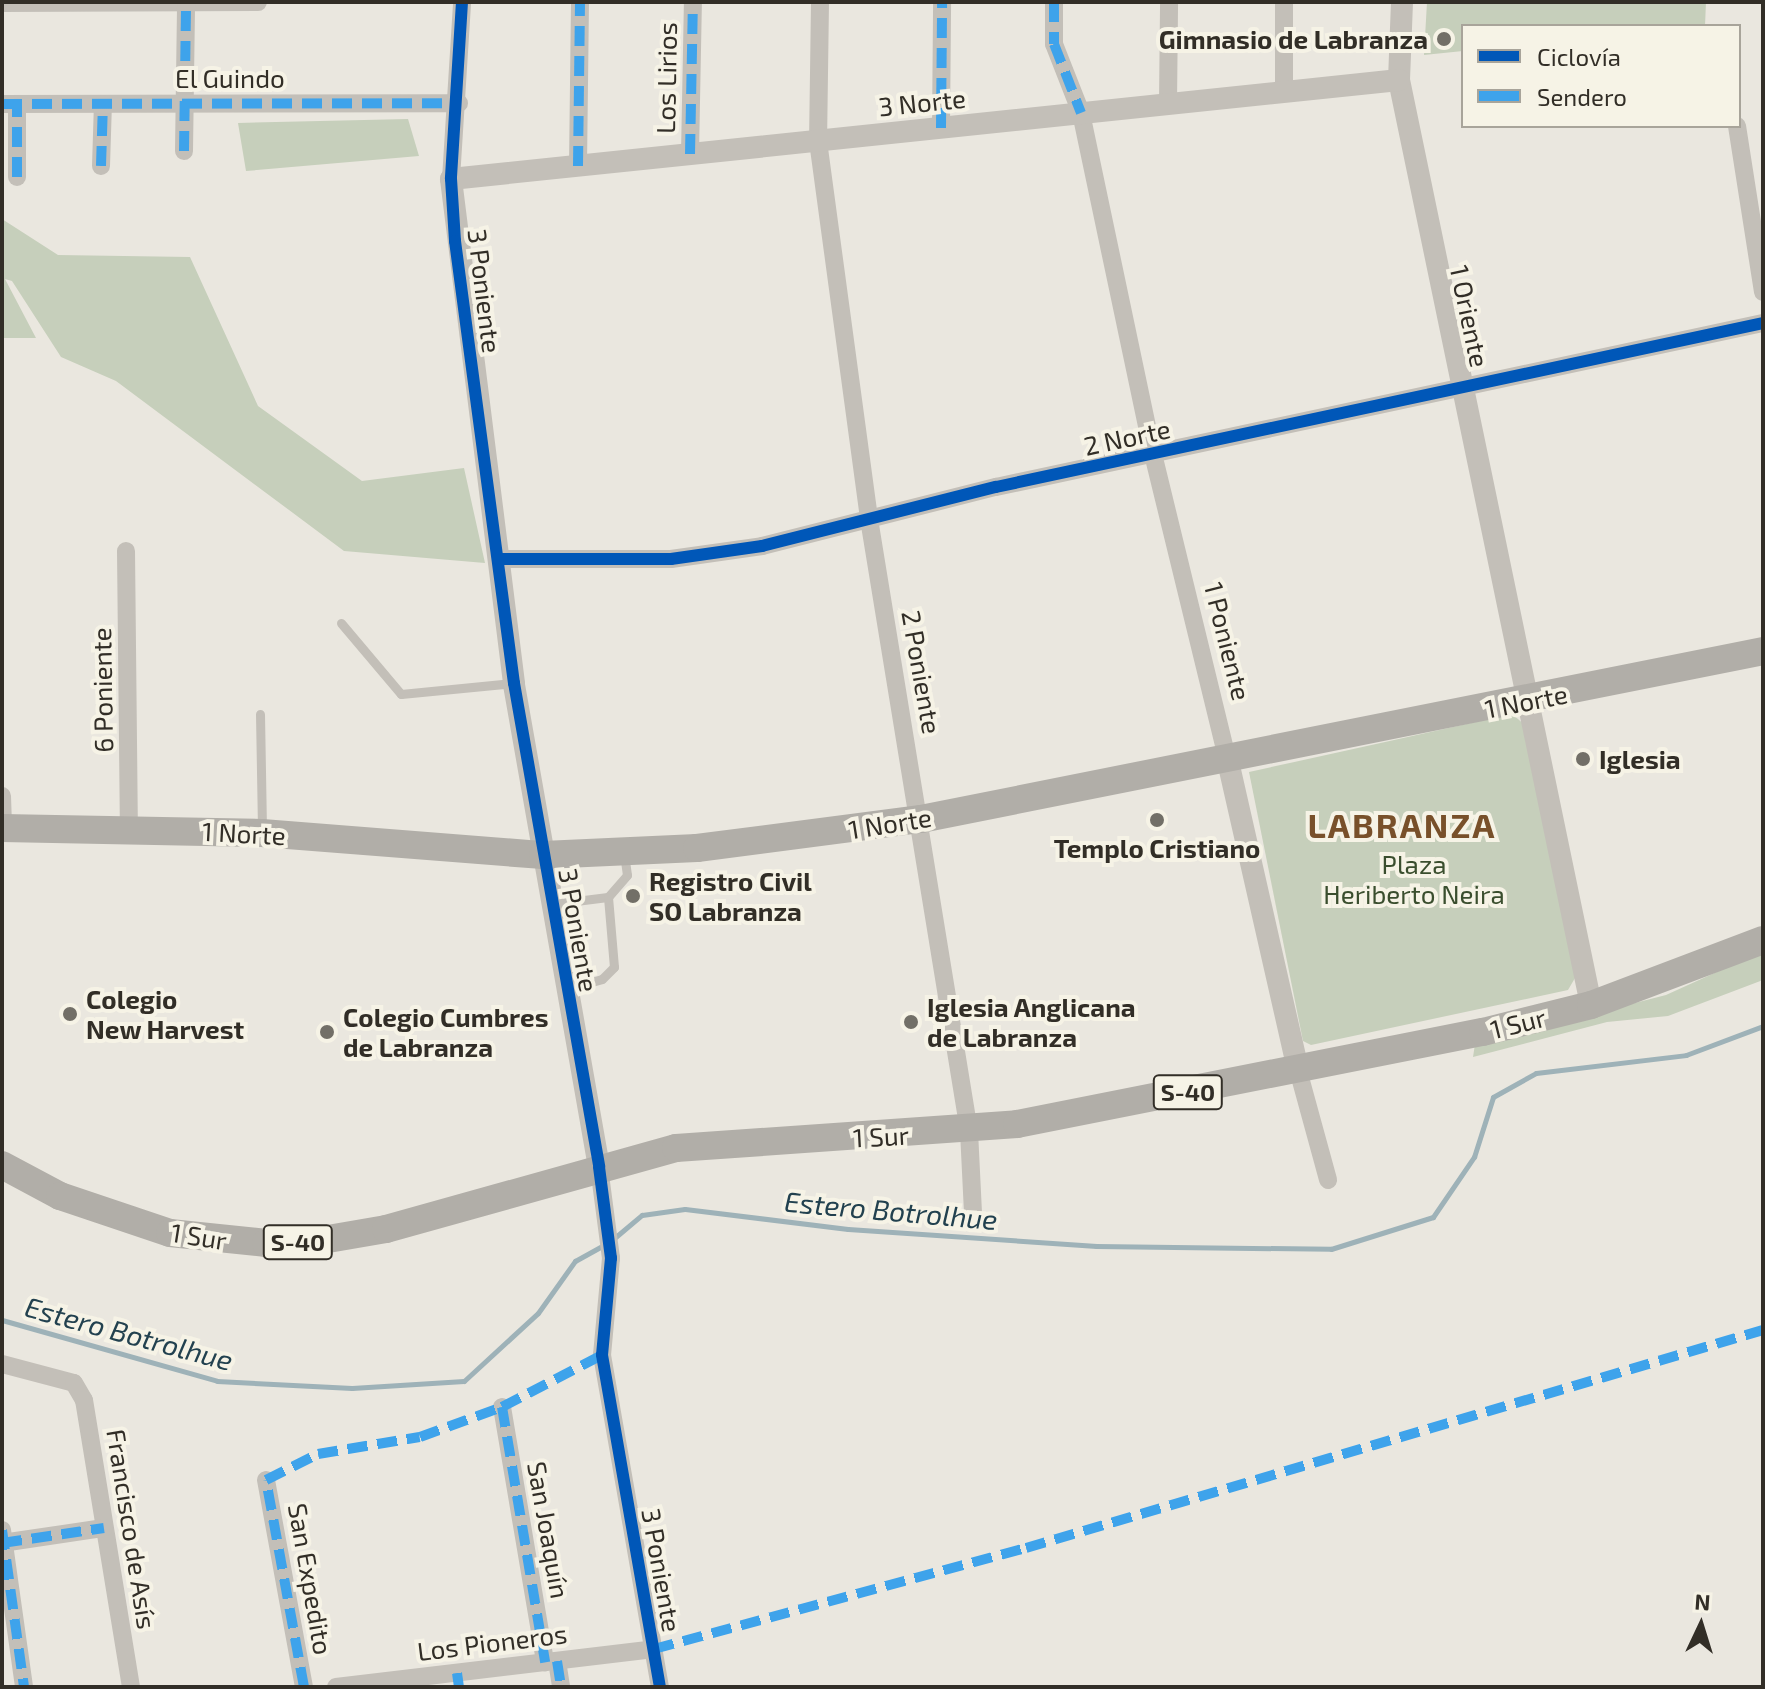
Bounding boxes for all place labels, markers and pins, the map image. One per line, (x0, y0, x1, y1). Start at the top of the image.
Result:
place label: Gimnasio de Labranza (1159, 23, 1428, 55)
marker: Gimnasio de Labranza (1435, 30, 1453, 48)
place label: Iglesia (1599, 743, 1681, 775)
marker: Iglesia (1574, 750, 1592, 768)
marker: Templo Cristiano (1148, 811, 1166, 829)
place label: Templo Cristiano (1054, 832, 1260, 864)
place label: Registro Civil SO Labranza (649, 865, 812, 926)
marker: Registro Civil SO Labranza (624, 887, 642, 905)
place label: Colegio New Harvest (86, 983, 245, 1044)
place label: Iglesia Anglicana de Labranza (927, 991, 1136, 1052)
place label: Colegio Cumbres de Labranza (343, 1001, 548, 1062)
marker: Colegio New Harvest (61, 1005, 79, 1023)
marker: Iglesia Anglicana de Labranza (902, 1013, 920, 1031)
marker: Colegio Cumbres de Labranza (318, 1023, 336, 1041)

